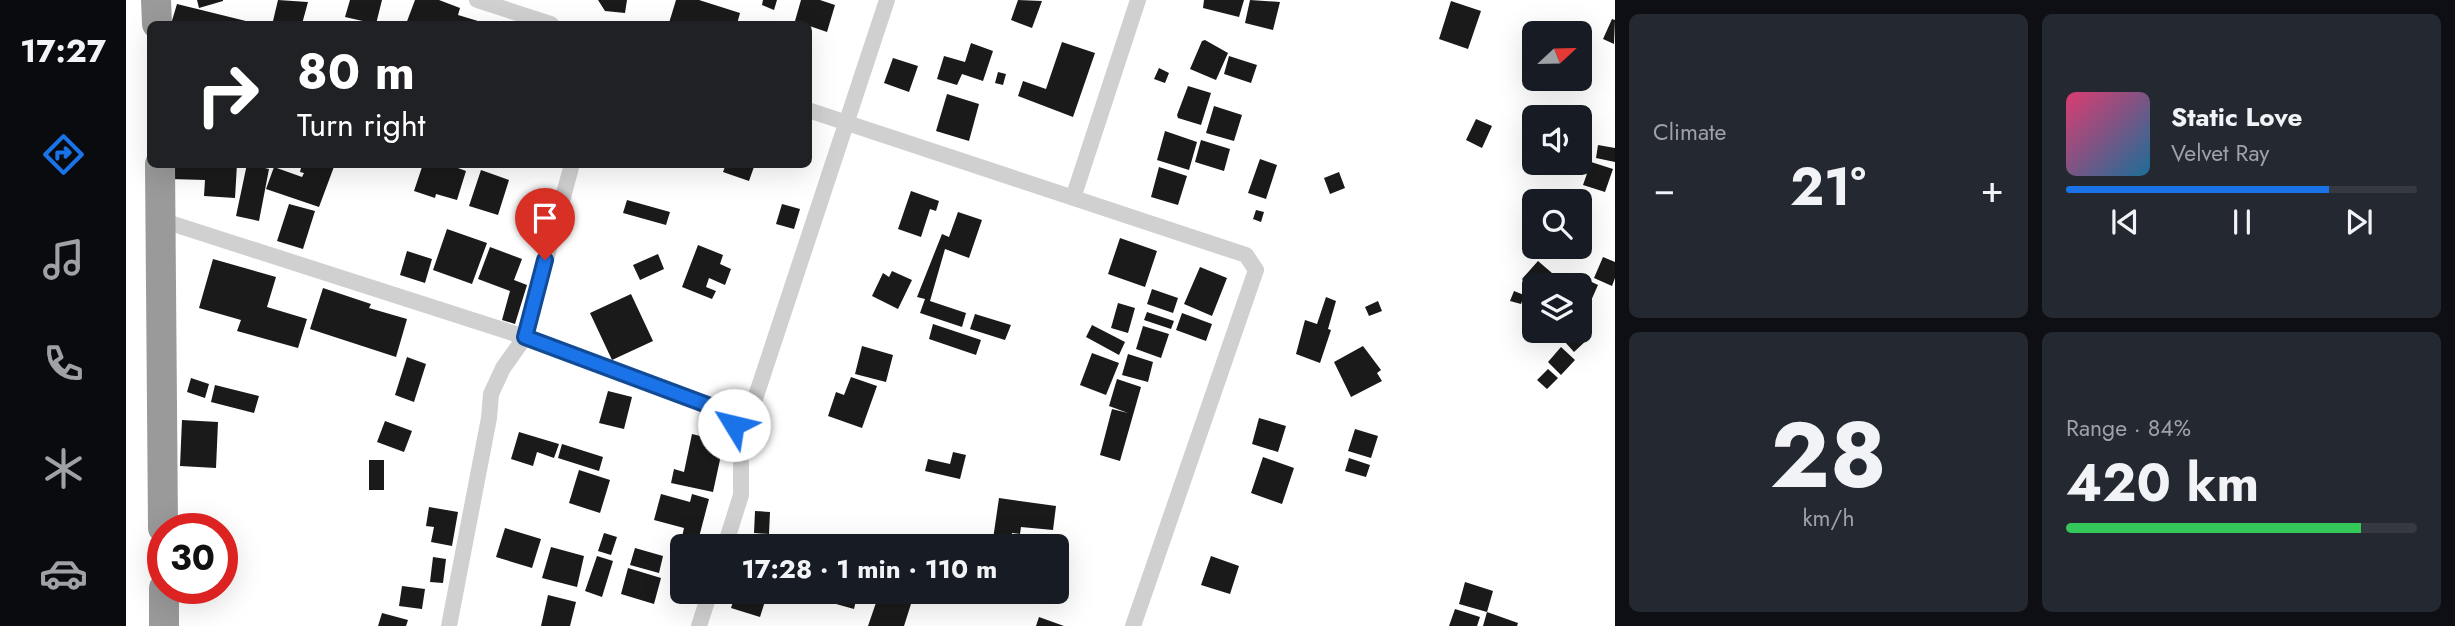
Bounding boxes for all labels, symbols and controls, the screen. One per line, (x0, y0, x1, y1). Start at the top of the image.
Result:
north arrow (1522, 21, 1592, 91)
map controls (1522, 21, 1592, 343)
text: 17:27 (20, 28, 106, 74)
text: 80 m (297, 37, 415, 107)
icon: right (182, 49, 273, 140)
text: Static Love (2171, 98, 2303, 136)
text: Turn right (297, 102, 426, 148)
button: sound (1522, 105, 1592, 175)
text: Climate (1653, 115, 1726, 149)
icon: directions (39, 130, 88, 179)
text: Velvet Ray (2171, 136, 2269, 170)
text: 21° (1790, 149, 1866, 225)
text: − (1653, 161, 1675, 216)
text: + (1981, 161, 2004, 216)
pin (515, 188, 575, 260)
button: search (1522, 189, 1592, 259)
icon: arrive (526, 199, 564, 237)
icon: previous (2106, 203, 2144, 241)
icon: pause (2223, 203, 2261, 241)
icon: next (2340, 203, 2378, 241)
icon: music (39, 235, 88, 284)
button: layers (1522, 273, 1592, 343)
icon: phone (39, 339, 88, 388)
position arrow (697, 388, 771, 462)
text: 28 (1770, 390, 1887, 521)
text: Range · 84% (2066, 411, 2191, 445)
icon: climate (39, 444, 88, 493)
text: 420 km (2066, 445, 2259, 521)
text: km/h (1803, 501, 1854, 535)
speed limit sign: 30 (147, 513, 238, 604)
icon: car (39, 549, 88, 598)
text: 17:28 · 1 min · 110 m (742, 550, 997, 588)

